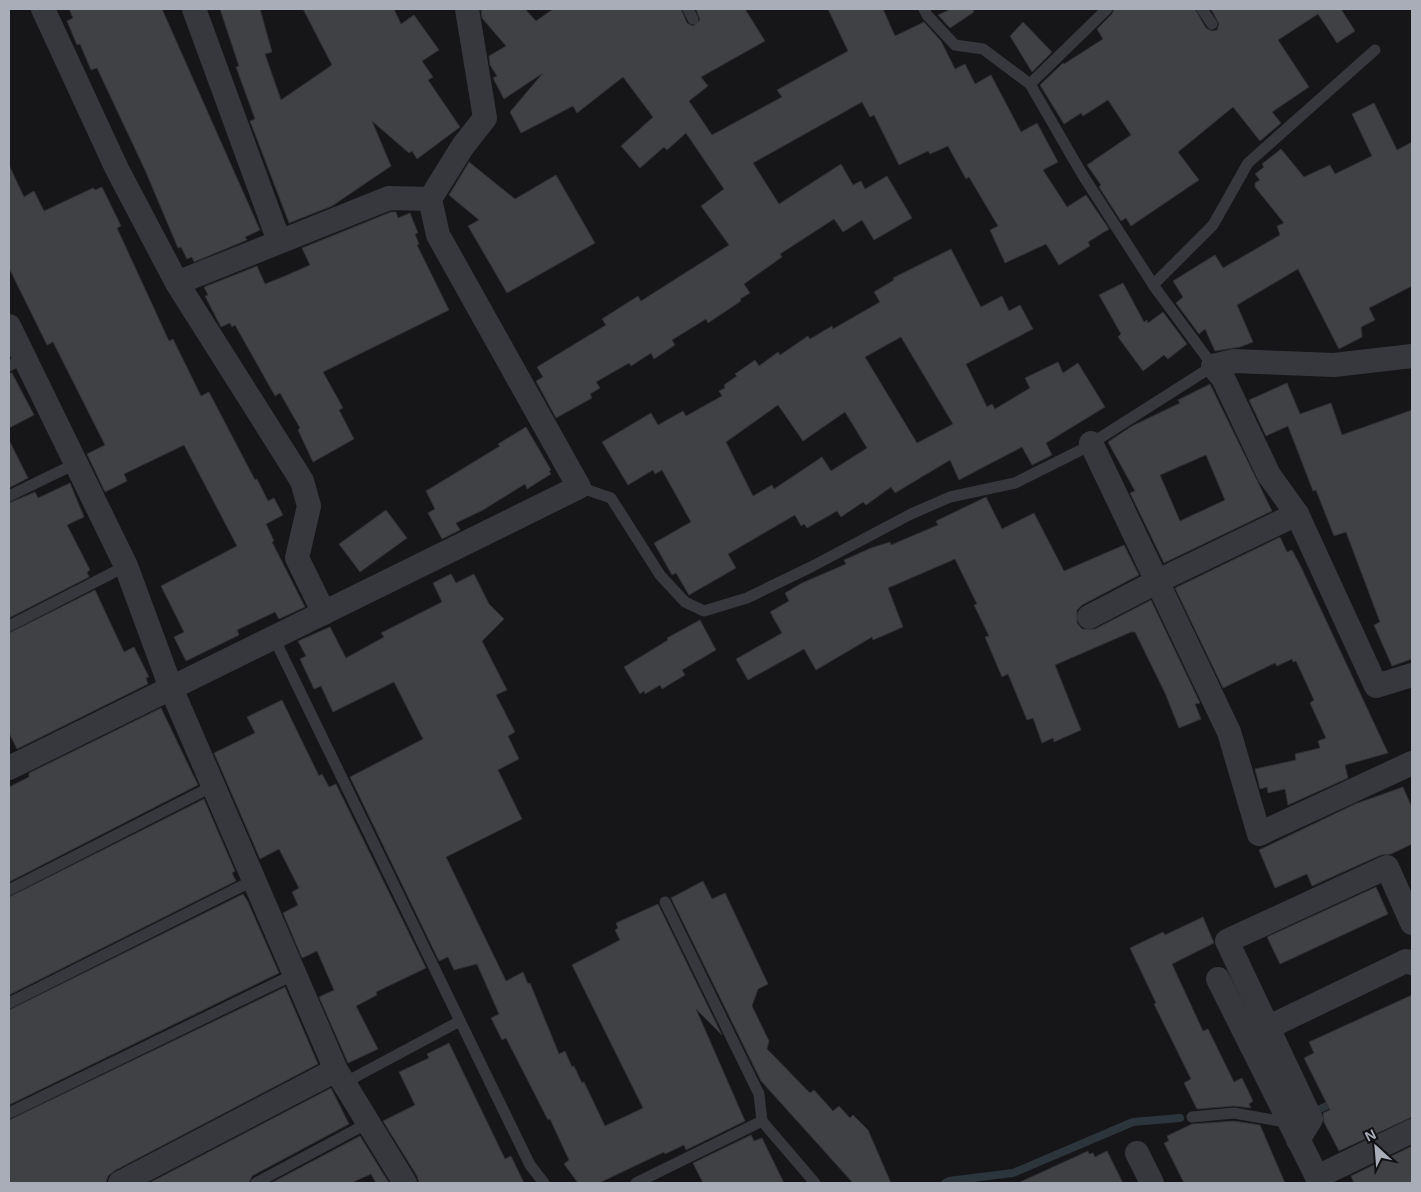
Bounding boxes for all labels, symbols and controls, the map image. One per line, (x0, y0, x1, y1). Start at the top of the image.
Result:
north arrow (1351, 1122, 1401, 1172)
text: N (1362, 1126, 1378, 1145)

